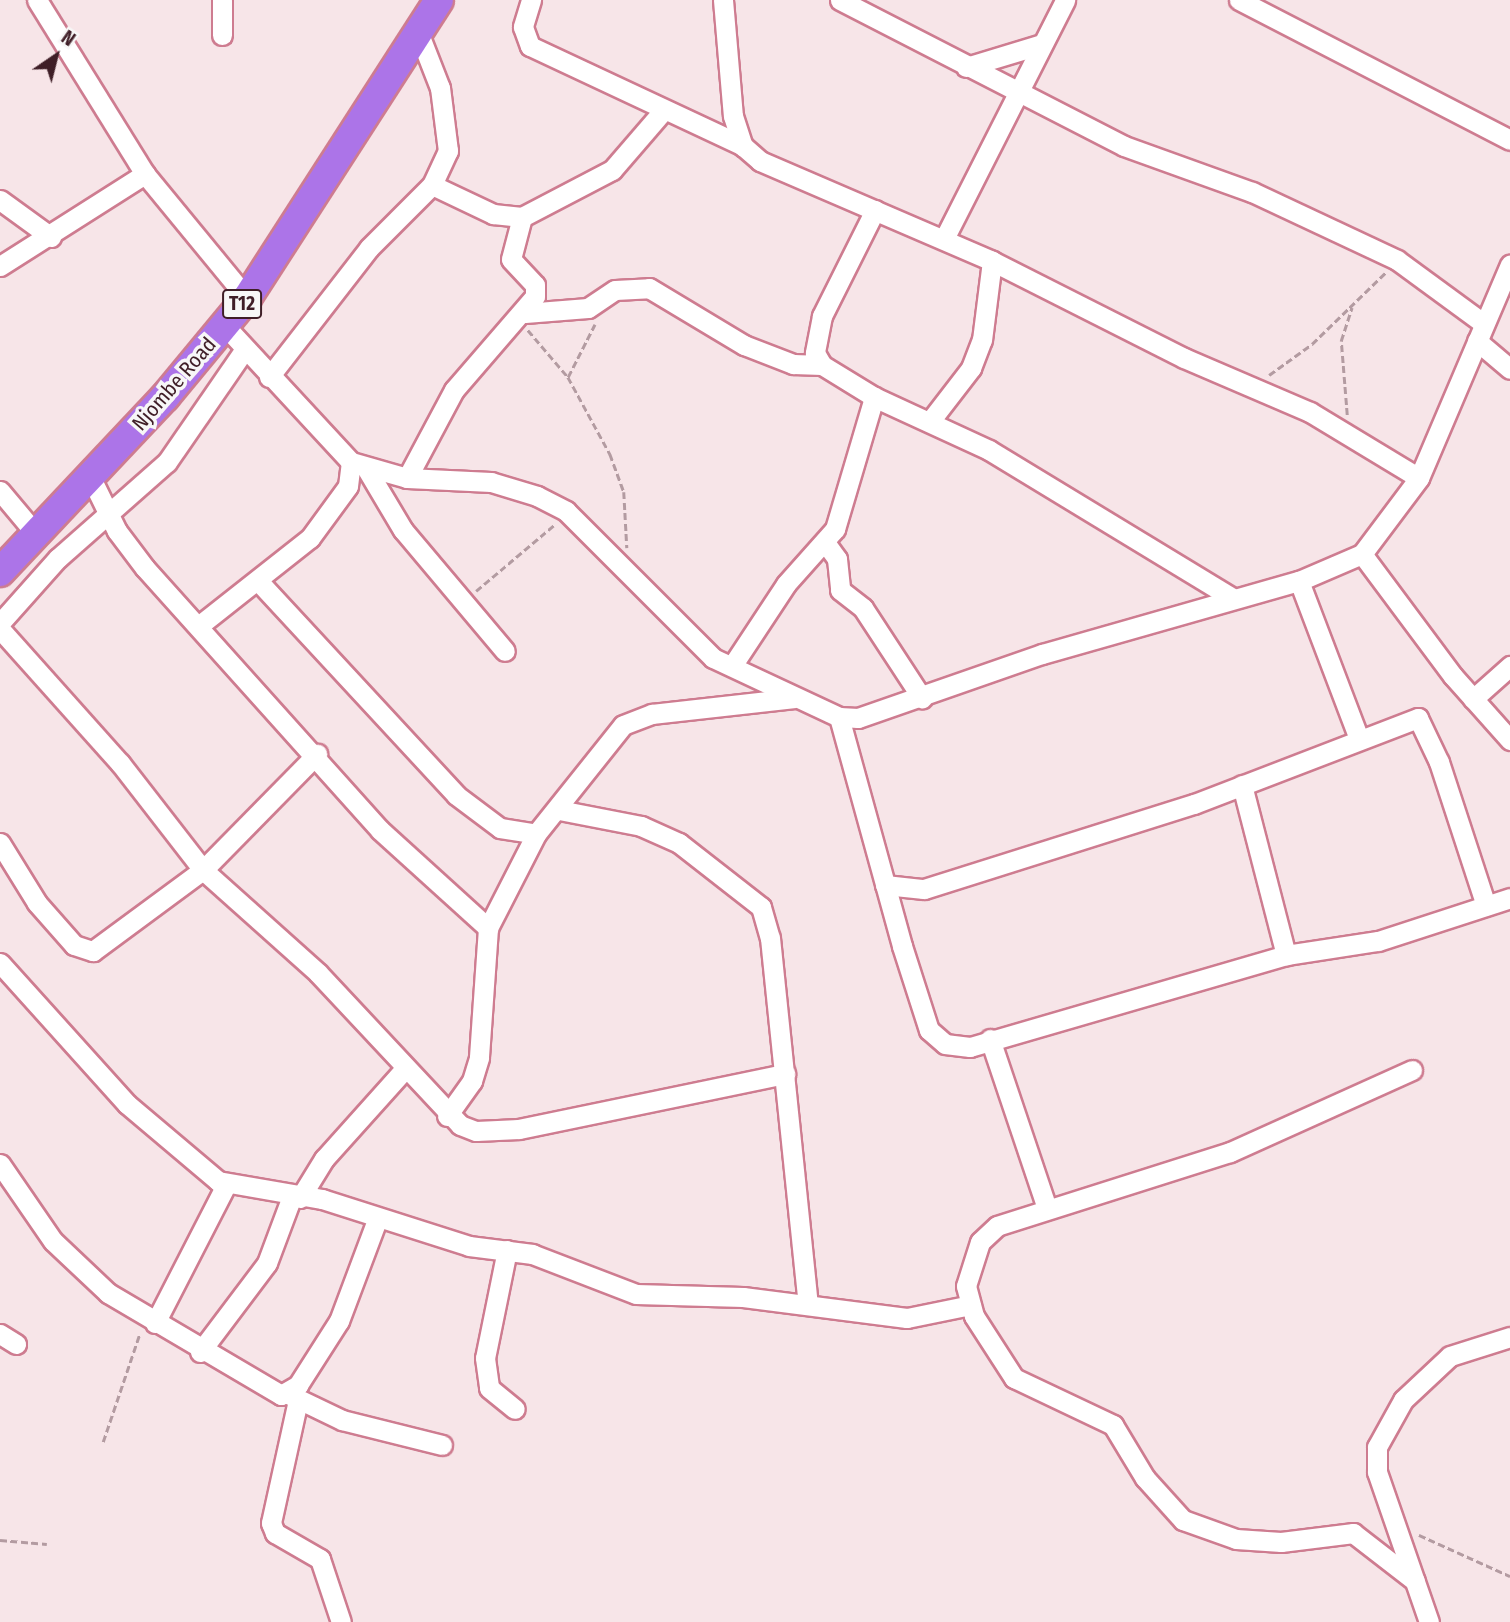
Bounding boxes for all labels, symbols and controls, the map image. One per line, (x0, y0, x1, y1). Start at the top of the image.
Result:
north arrow (21, 21, 91, 91)
text: N (57, 26, 80, 51)
road number: T12 (221, 288, 263, 320)
street label: Njombe Road (127, 332, 221, 436)

